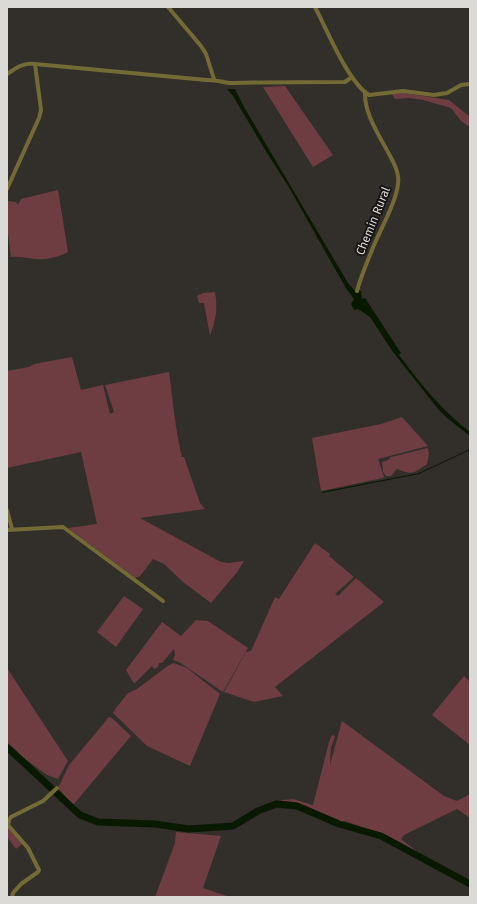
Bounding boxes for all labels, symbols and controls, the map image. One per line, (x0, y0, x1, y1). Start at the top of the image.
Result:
street label: Chemin Rural (353, 184, 393, 257)

